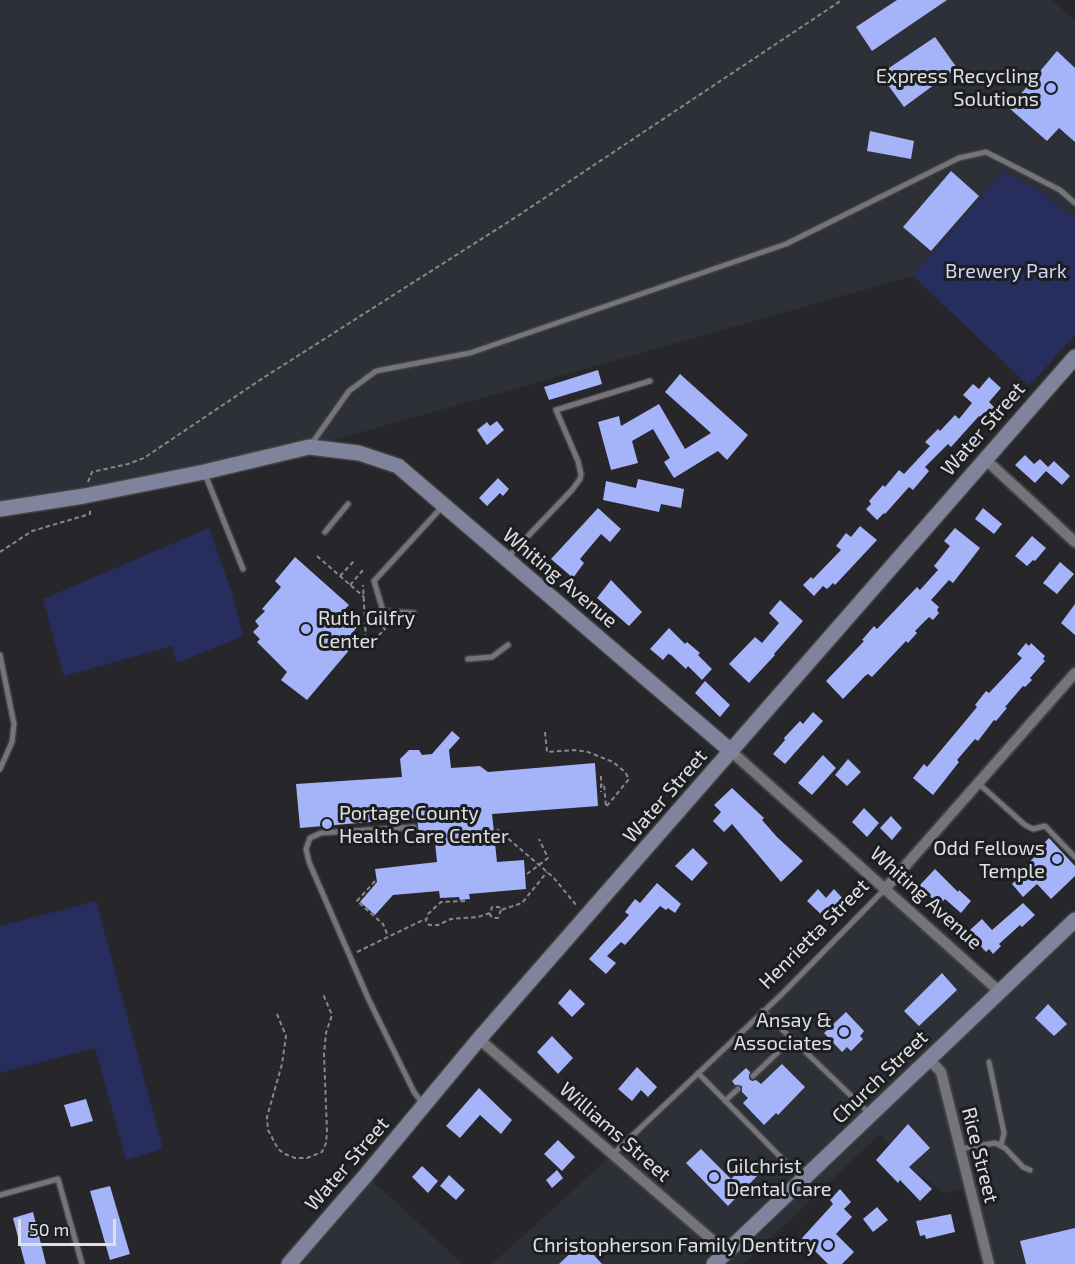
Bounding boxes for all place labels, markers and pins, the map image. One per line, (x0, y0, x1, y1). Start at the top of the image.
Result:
place label: Express Recycling Solutions (876, 64, 1039, 111)
marker: Express Recycling Solutions (1044, 81, 1058, 95)
place label: Ruth Gilfry Center (318, 606, 415, 653)
marker: Ruth Gilfry Center (299, 622, 313, 636)
place label: Portage County Health Care Center (339, 801, 509, 848)
marker: Portage County Health Care Center (320, 817, 334, 831)
place label: Odd Fellows Temple (933, 836, 1045, 883)
marker: Odd Fellows Temple (1050, 852, 1064, 866)
place label: Ansay & Associates (734, 1008, 832, 1055)
marker: Ansay & Associates (837, 1025, 851, 1039)
place label: Gilchrist Dental Care (726, 1154, 832, 1201)
marker: Gilchrist Dental Care (707, 1170, 721, 1184)
place label: Christopherson Family Dentitry (533, 1233, 816, 1257)
marker: Christopherson Family Dentitry (821, 1238, 835, 1252)

